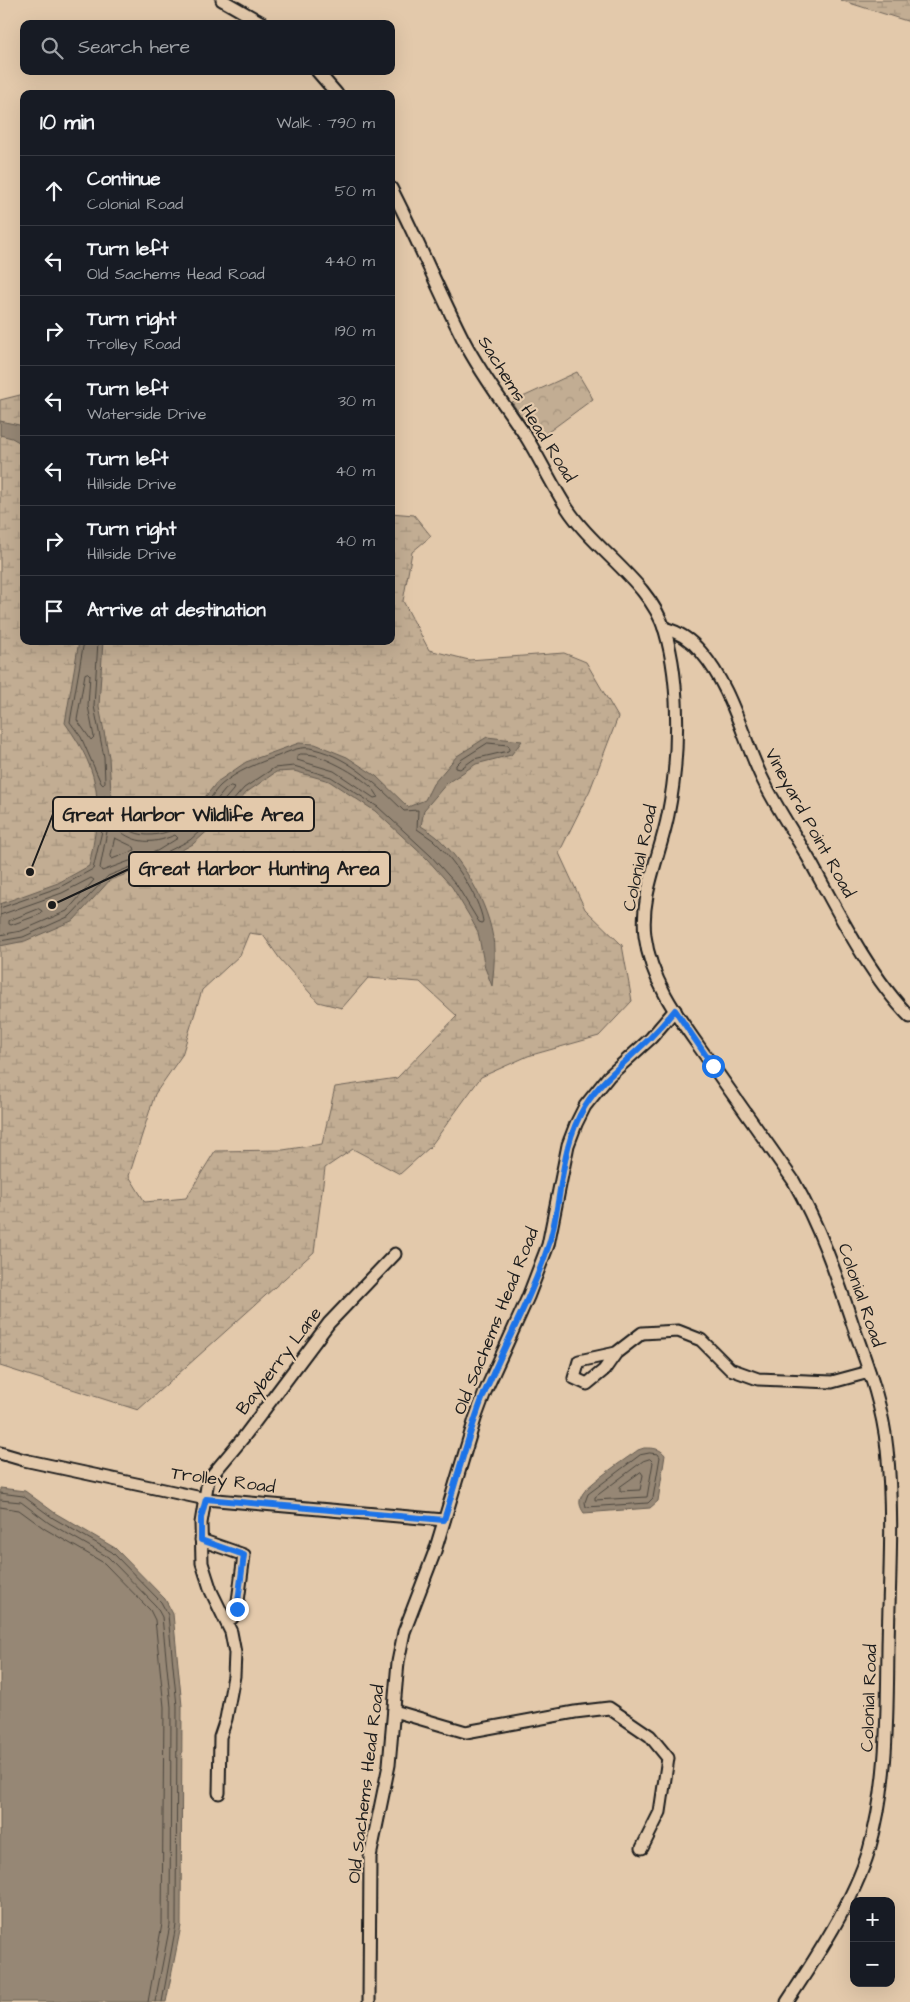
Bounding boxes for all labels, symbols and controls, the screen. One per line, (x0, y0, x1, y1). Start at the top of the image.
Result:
search box (20, 20, 395, 75)
icon: search (38, 34, 66, 62)
text: Search here (78, 34, 190, 61)
text: 10 min (40, 108, 94, 137)
text: Walk · 790 m (277, 112, 375, 134)
text: Continue (87, 166, 161, 193)
icon: ahead (40, 177, 68, 205)
text: 50 m (335, 180, 375, 202)
text: Colonial Road (87, 193, 183, 215)
text: Turn left (87, 236, 168, 263)
icon: left (40, 247, 68, 275)
text: 440 m (324, 250, 375, 272)
text: Old Sachems Head Road (87, 263, 265, 285)
text: Turn right (87, 306, 176, 333)
icon: right (40, 317, 68, 345)
text: 190 m (335, 320, 375, 342)
street label: Sachems Head Road (472, 331, 582, 487)
text: Trolley Road (87, 333, 180, 355)
text: Turn left (87, 376, 168, 403)
icon: left (40, 387, 68, 415)
text: 30 m (338, 390, 375, 412)
text: Waterside Drive (87, 403, 206, 425)
text: Turn left (87, 446, 168, 473)
icon: left (40, 457, 68, 485)
text: 40 m (335, 460, 375, 482)
text: Hillside Drive (87, 473, 176, 495)
text: Turn right (87, 516, 176, 543)
icon: right (40, 527, 68, 555)
text: 40 m (335, 530, 375, 552)
text: Hillside Drive (87, 543, 176, 565)
icon: arrive (40, 597, 68, 625)
text: Arrive at destination (87, 597, 266, 624)
street label: Vineyard Point Road (758, 744, 861, 903)
callout: Great Harbor Wildlife Area (53, 797, 314, 831)
text: Great Harbor Wildlife Area (62, 802, 304, 829)
street label: Colonial Road (617, 803, 663, 913)
callout: Great Harbor Hunting Area (129, 852, 390, 886)
text: Great Harbor Hunting Area (139, 856, 380, 884)
route start (702, 1055, 725, 1078)
street label: Old Sachems Head Road (447, 1224, 545, 1418)
street label: Colonial Road (832, 1240, 890, 1350)
street label: Bayberry Lane (230, 1302, 329, 1421)
street label: Trolley Road (169, 1460, 277, 1501)
route end (226, 1598, 249, 1621)
street label: Colonial Road (855, 1644, 883, 1752)
street label: Old Sachems Head Road (341, 1683, 391, 1885)
map controls (850, 1897, 895, 1987)
button: + (850, 1897, 895, 1942)
button: − (850, 1942, 895, 1987)

